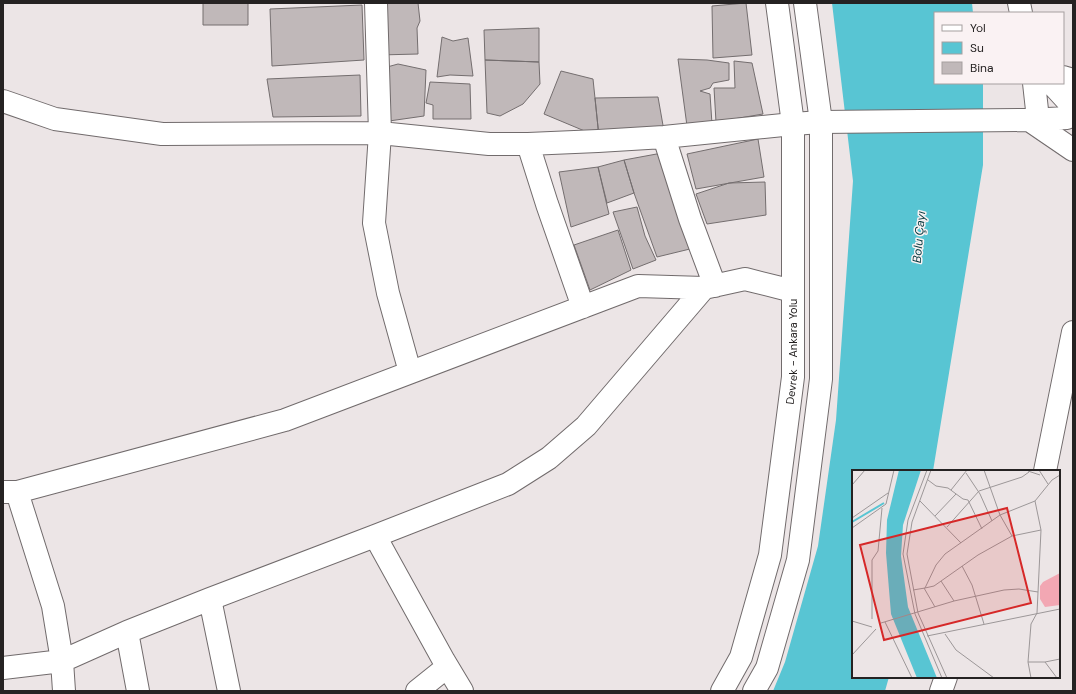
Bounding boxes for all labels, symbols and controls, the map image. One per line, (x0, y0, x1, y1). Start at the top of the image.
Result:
legend (934, 12, 1064, 84)
text: Yol (970, 20, 986, 36)
text: Su (970, 40, 984, 56)
text: Bina (970, 60, 994, 76)
water label: Bolu Çayı (909, 210, 929, 263)
street label: Devrek - Ankara Yolu (783, 299, 800, 405)
inset map (852, 470, 1060, 678)

